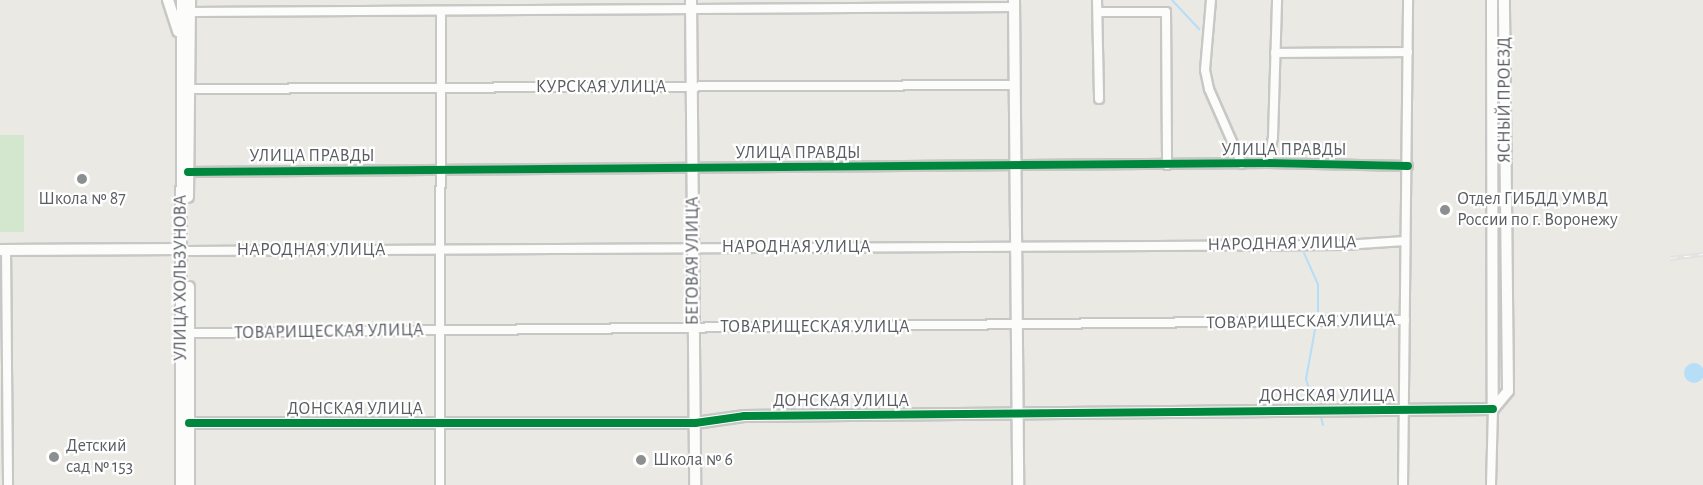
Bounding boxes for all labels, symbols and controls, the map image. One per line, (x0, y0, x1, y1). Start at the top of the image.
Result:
street label: ЯСНЫЙ ПРОЕЗД (1494, 37, 1516, 163)
street label: КУРСКАЯ УЛИЦА (536, 76, 666, 98)
street label: УЛИЦА ПРАВДЫ (1221, 139, 1347, 161)
street label: УЛИЦА ПРАВДЫ (735, 142, 861, 164)
street label: УЛИЦА ПРАВДЫ (249, 145, 375, 167)
marker: Школа № 87 (75, 172, 89, 186)
place label: Школа № 87 (38, 188, 126, 210)
place label: Отдел ГИБДД УМВД России по г. Воронежу (1457, 189, 1618, 232)
street label: УЛИЦА ХОЛЬЗУНОВА (170, 195, 192, 361)
street label: БЕГОВАЯ УЛИЦА (682, 197, 704, 325)
marker: Отдел ГИБДД УМВД России по г. Воронежу (1438, 203, 1452, 217)
street label: НАРОДНАЯ УЛИЦА (1207, 232, 1357, 256)
street label: НАРОДНАЯ УЛИЦА (722, 236, 870, 258)
street label: НАРОДНАЯ УЛИЦА (237, 239, 385, 261)
street label: ТОВАРИЩЕСКАЯ УЛИЦА (1206, 310, 1396, 334)
street label: ТОВАРИЩЕСКАЯ УЛИЦА (720, 316, 910, 338)
street label: ТОВАРИЩЕСКАЯ УЛИЦА (234, 320, 424, 344)
street label: ДОНСКАЯ УЛИЦА (1259, 385, 1395, 407)
street label: ДОНСКАЯ УЛИЦА (773, 390, 909, 412)
street label: ДОНСКАЯ УЛИЦА (287, 398, 423, 420)
place label: Детский сад № 153 (66, 436, 133, 478)
place label: Школа № 6 (653, 449, 733, 471)
marker: Детский сад № 153 (47, 450, 61, 464)
marker: Школа № 6 (634, 453, 648, 467)

